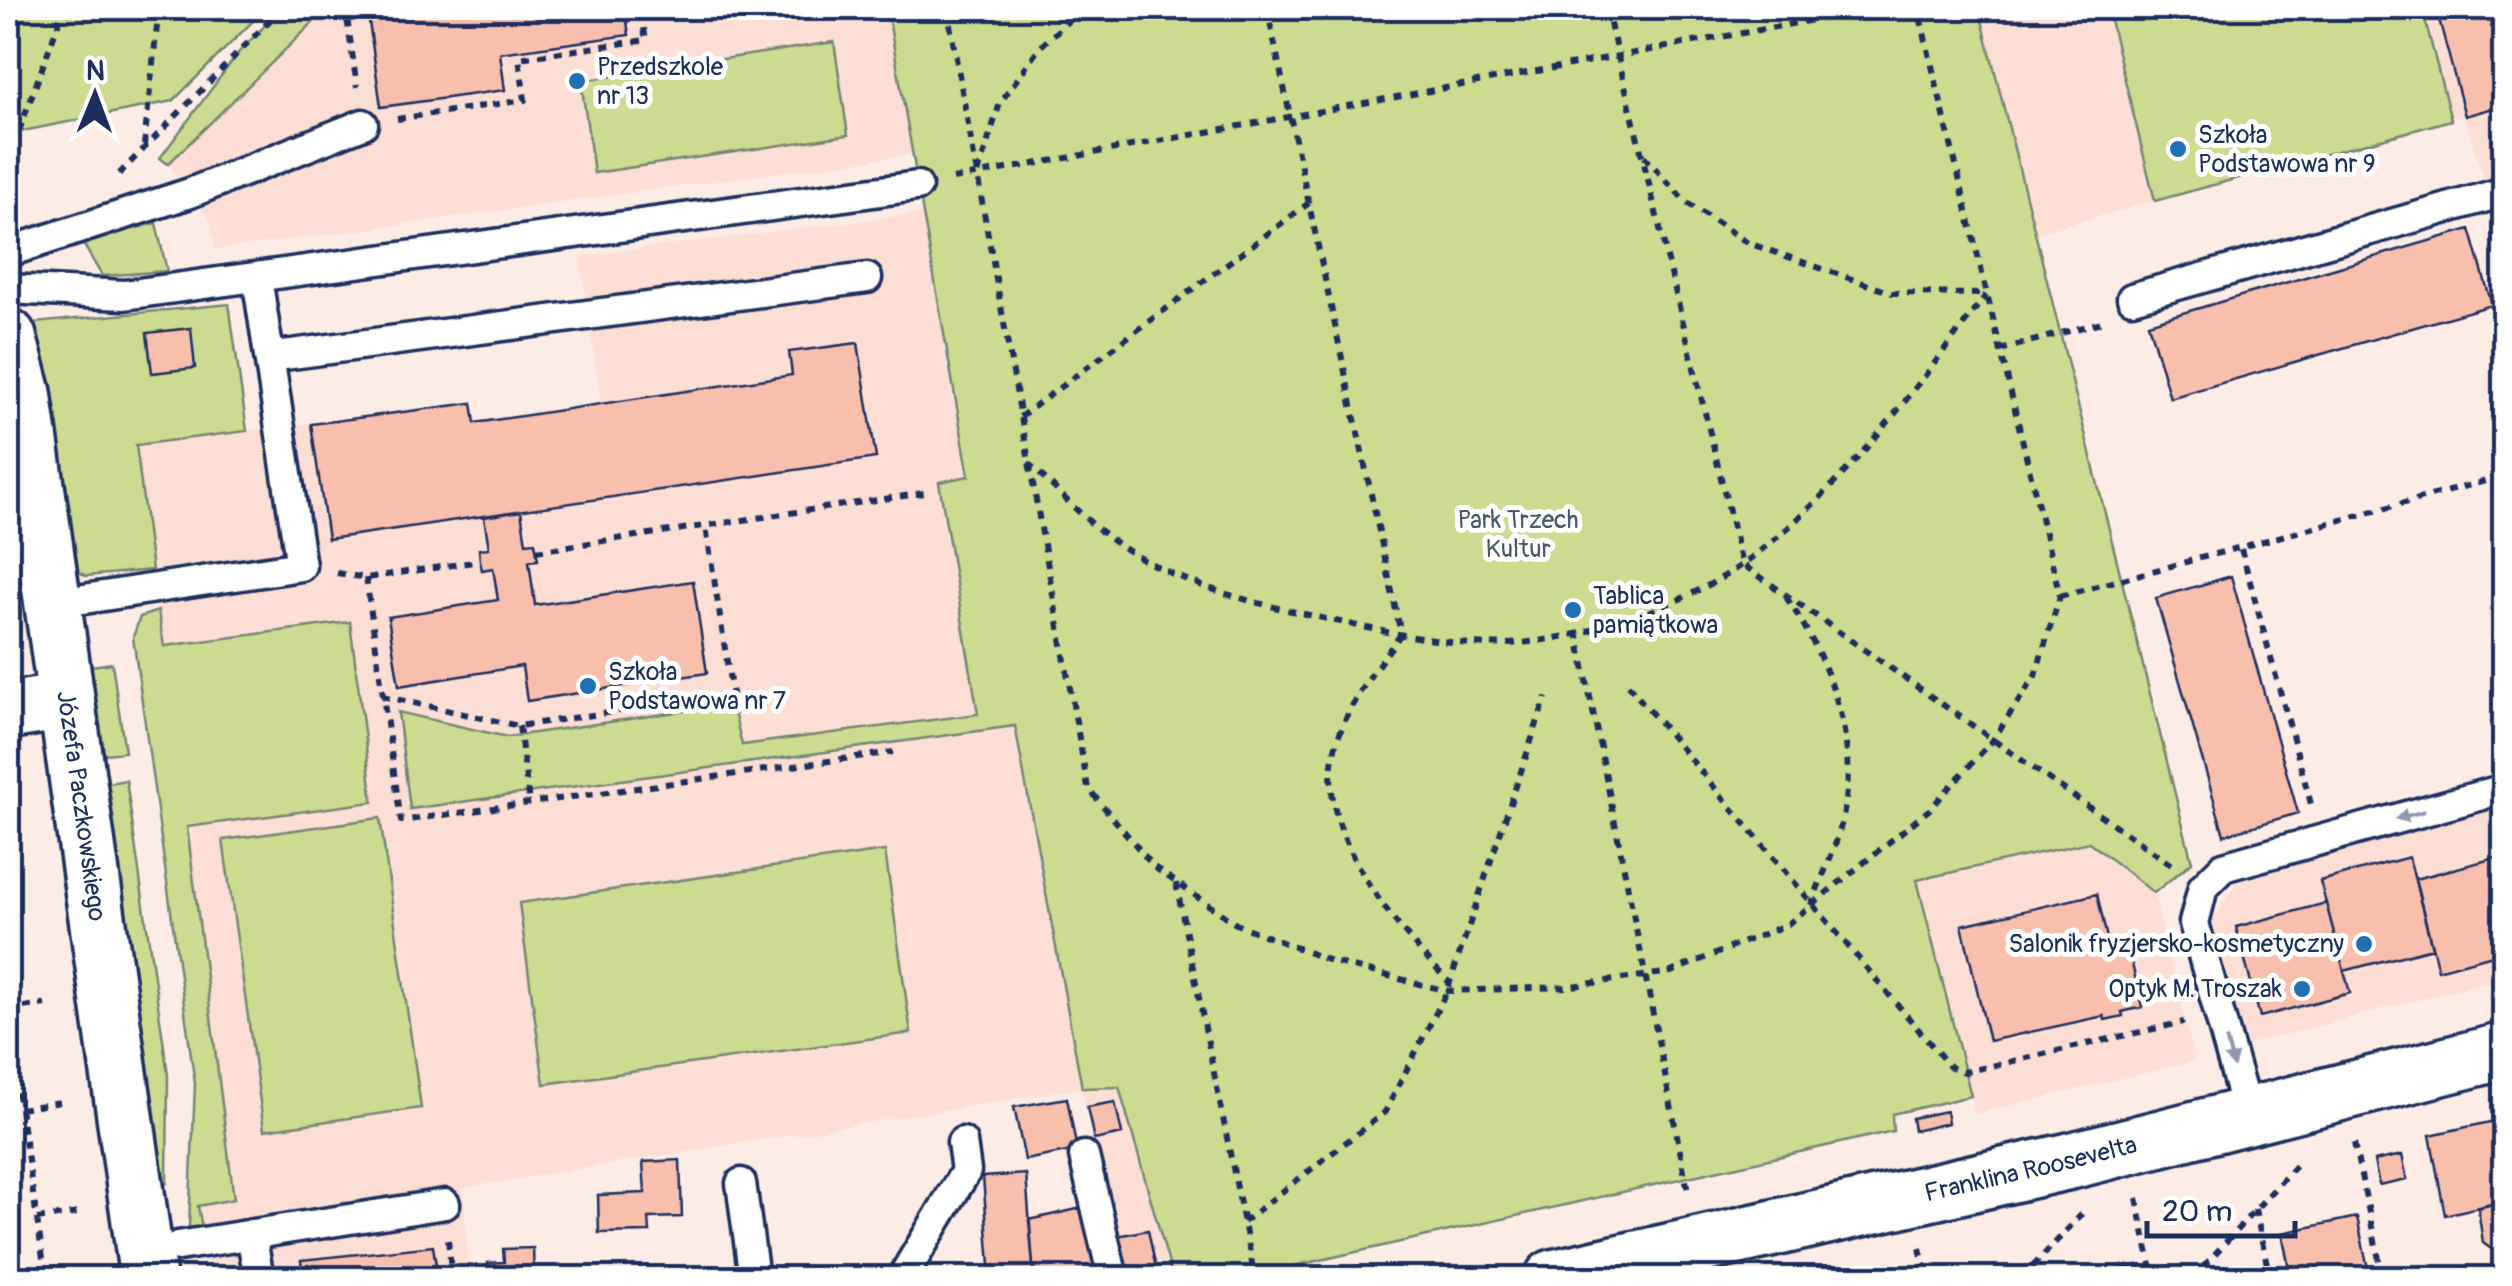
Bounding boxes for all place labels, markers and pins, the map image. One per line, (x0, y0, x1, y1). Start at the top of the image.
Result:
place label: Przedszkole nr 13 (597, 52, 724, 112)
marker: Przedszkole nr 13 (566, 70, 588, 92)
place label: Szkoła Podstawowa nr 9 (2198, 120, 2376, 180)
marker: Szkoła Podstawowa nr 9 (2167, 138, 2189, 160)
place label: Tablica pamiątkowa (1593, 581, 1718, 641)
marker: Tablica pamiątkowa (1562, 599, 1584, 621)
place label: Szkoła Podstawowa nr 7 (608, 657, 786, 717)
marker: Szkoła Podstawowa nr 7 (577, 675, 599, 697)
place label: Salonik fryzjersko-kosmetyczny (2008, 929, 2344, 960)
marker: Salonik fryzjersko-kosmetyczny (2353, 933, 2375, 955)
place label: Optyk M. Troszak (2108, 974, 2283, 1005)
marker: Optyk M. Troszak (2291, 978, 2313, 1000)

